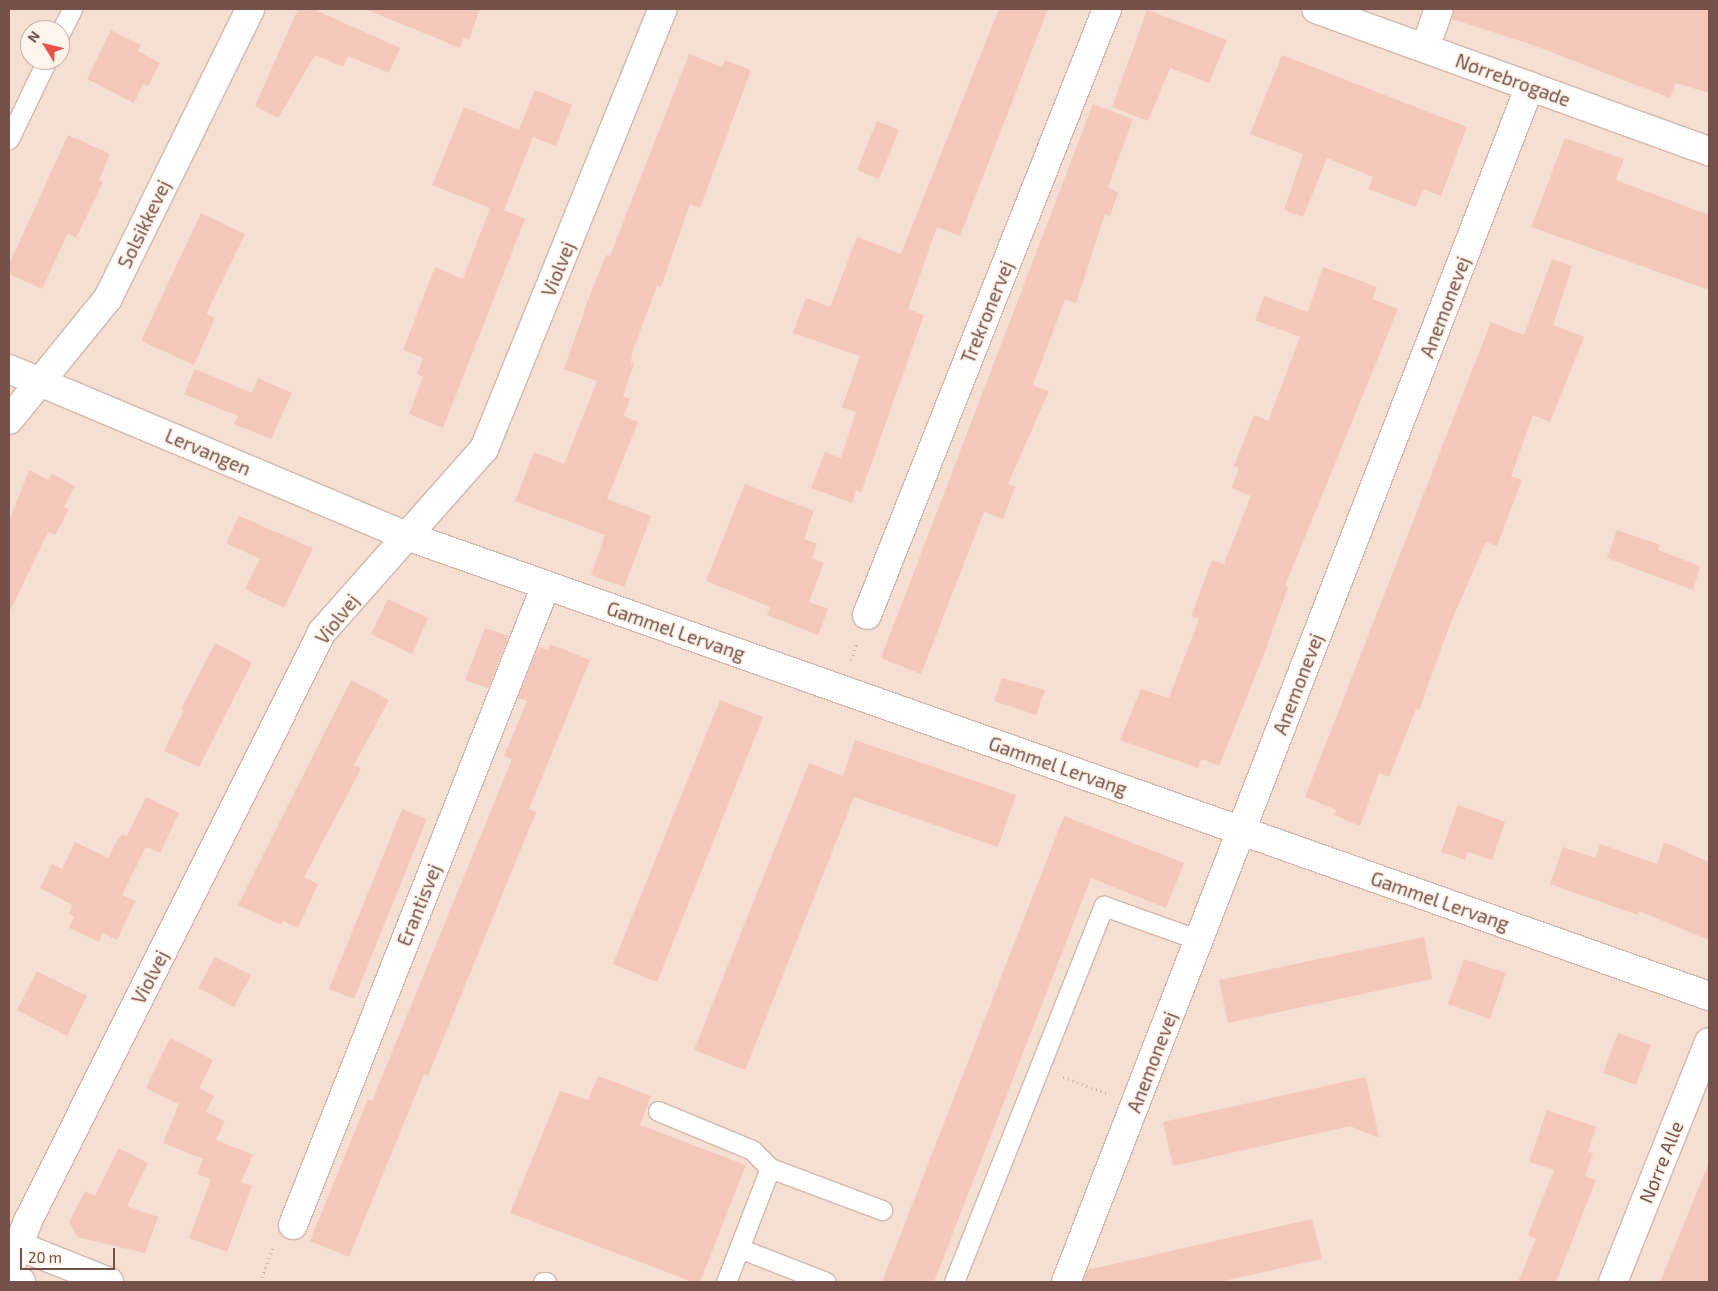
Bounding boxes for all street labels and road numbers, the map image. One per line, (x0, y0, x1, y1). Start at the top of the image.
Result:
street label: Nørrebrogade (1453, 49, 1573, 111)
street label: Solsikkevej (113, 176, 175, 272)
street label: Violvej (537, 238, 579, 300)
street label: Anemonevej (1415, 253, 1475, 361)
street label: Trekronervej (956, 257, 1018, 367)
street label: Lervangen (162, 424, 254, 480)
street label: Violvej (310, 589, 364, 649)
street label: Gammel Lervang (604, 597, 748, 665)
street label: Anemonevej (1268, 630, 1328, 738)
street label: Gammel Lervang (986, 732, 1130, 800)
street label: Erantisvej (392, 861, 446, 949)
street label: Gammel Lervang (1368, 867, 1512, 935)
street label: Violvej (127, 946, 173, 1008)
street label: Anemonevej (1122, 1008, 1182, 1116)
street label: Nørre Alle (1634, 1117, 1688, 1207)

